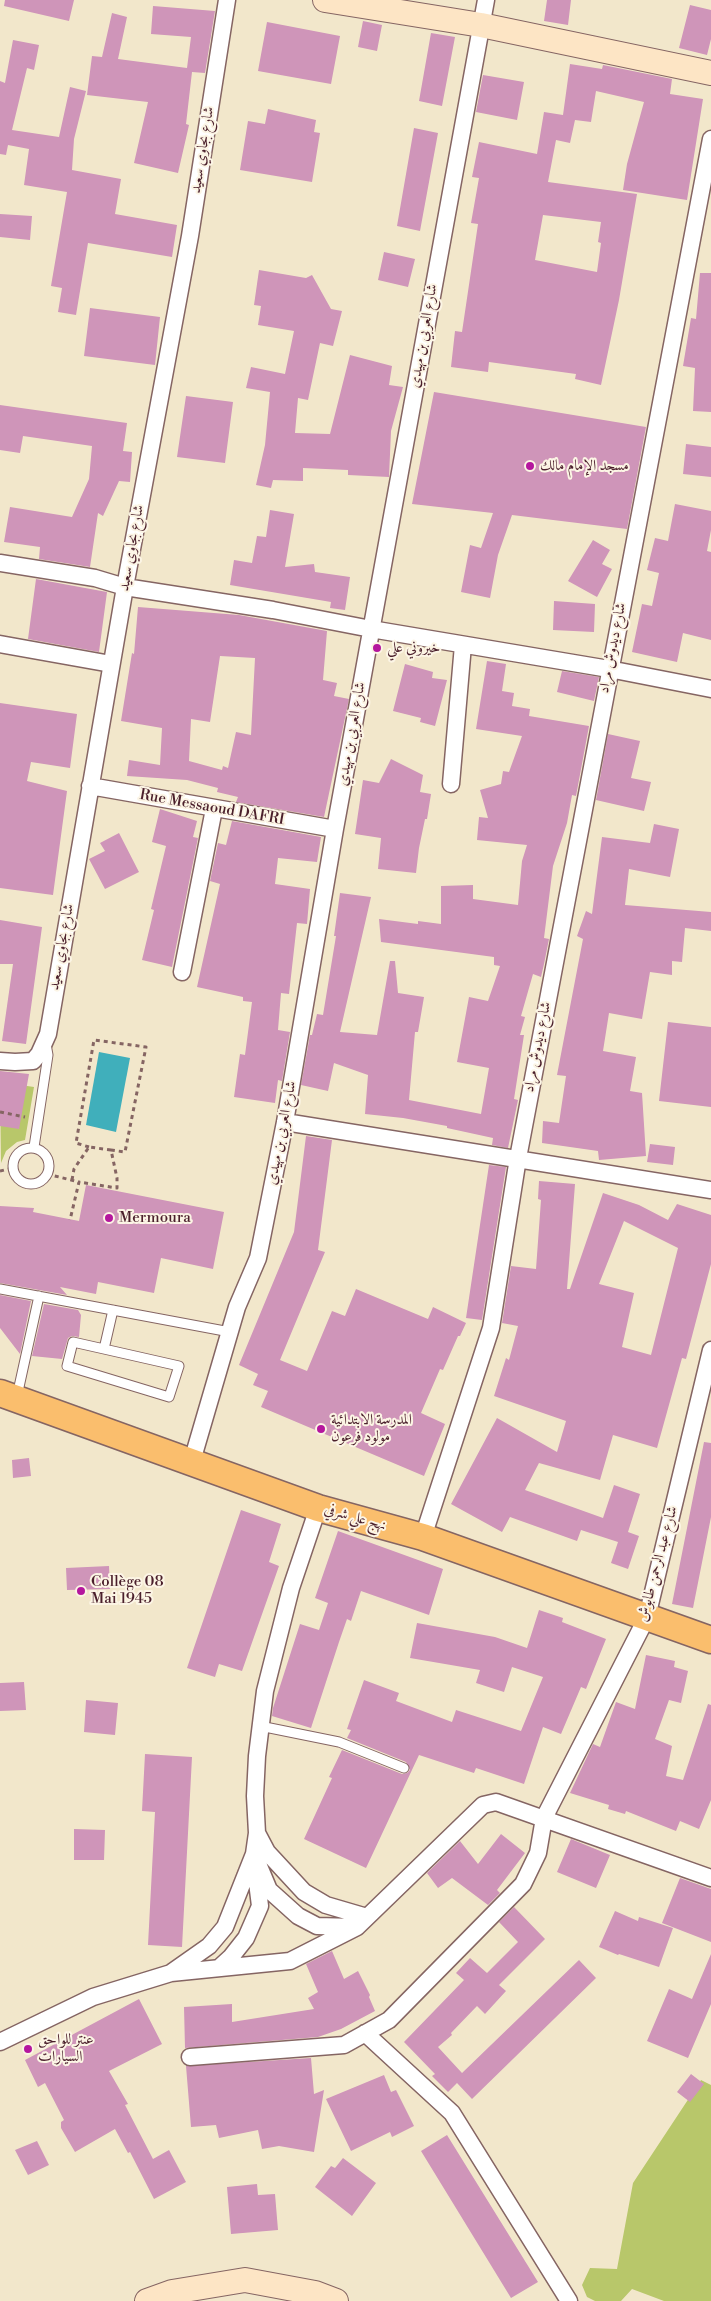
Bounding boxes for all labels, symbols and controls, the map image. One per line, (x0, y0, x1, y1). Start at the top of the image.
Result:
street label: شارع بجاوي سعيد (187, 105, 219, 195)
street label: شارع العربي بن مهيدي (406, 283, 442, 389)
place label: مسجد الإمام مالك (540, 457, 629, 475)
marker: مسجد الإمام مالك (524, 460, 536, 472)
street label: شارع بجاوي سعيد (116, 503, 148, 593)
street label: شارع ديدوش مراد (595, 601, 631, 695)
place label: خيروني علي (387, 639, 440, 657)
marker: خيروني علي (371, 642, 383, 654)
street label: شارع العربي بن مهيدي (334, 681, 370, 787)
street label: Rue Messaoud DAFRI (138, 786, 286, 830)
street label: شارع بجاوي سعيد (46, 902, 78, 992)
street label: شارع ديدوش مراد (520, 1000, 556, 1094)
street label: شارع العربي بن مهيدي (263, 1080, 301, 1186)
place label: Mermoura (119, 1209, 191, 1227)
marker: Mermoura (103, 1212, 115, 1224)
place label: المدرسة الابتدائية مولود فرعون (331, 1411, 412, 1446)
marker: المدرسة الابتدائية مولود فرعون (315, 1423, 327, 1435)
street label: نهج علي شرفي (322, 1501, 388, 1535)
street label: شارع عبد الرحمن طابوش (634, 1504, 682, 1624)
place label: Collège 08 Mai 1945 (91, 1573, 164, 1608)
marker: Collège 08 Mai 1945 (75, 1585, 87, 1597)
place label: عنتر للواحق السيارات (38, 2031, 94, 2066)
marker: عنتر للواحق السيارات (22, 2043, 34, 2055)

